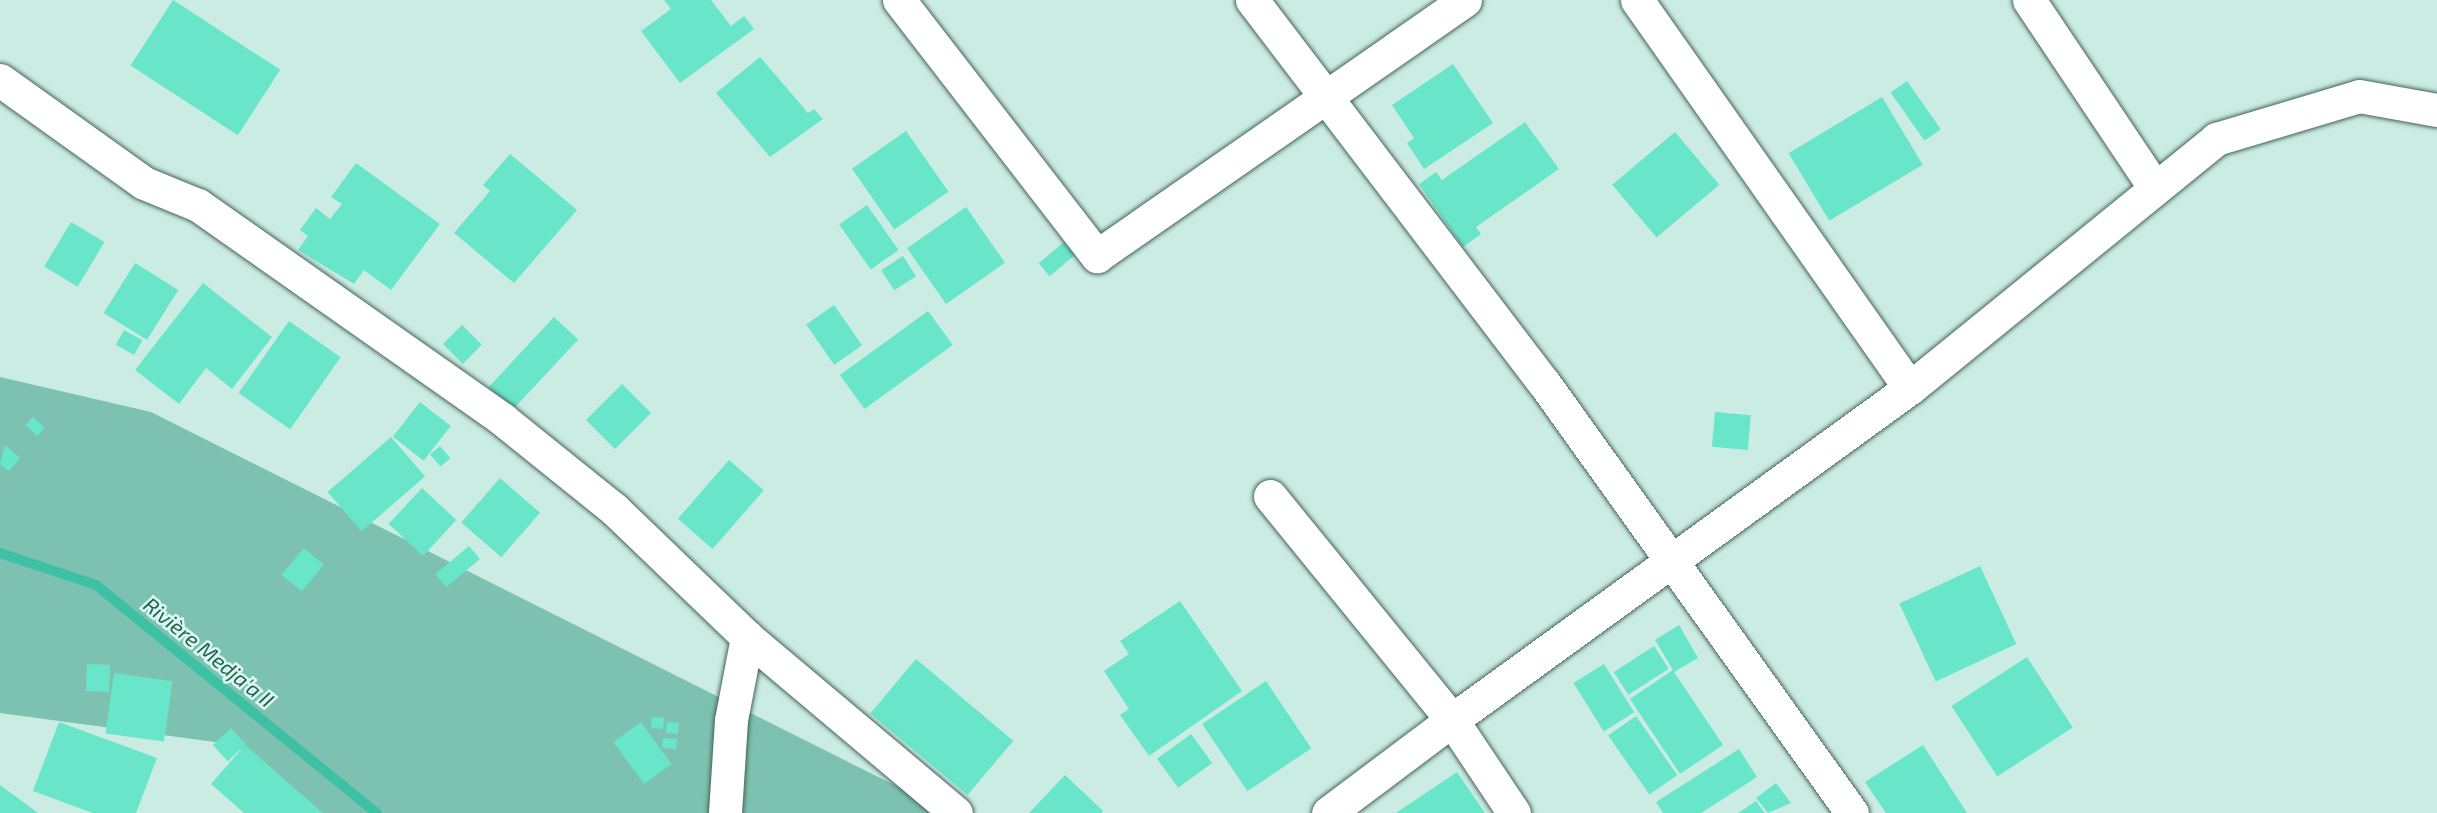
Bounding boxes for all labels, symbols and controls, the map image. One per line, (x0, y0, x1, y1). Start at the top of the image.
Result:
water label: Rivière Medja'a II (139, 592, 279, 712)

